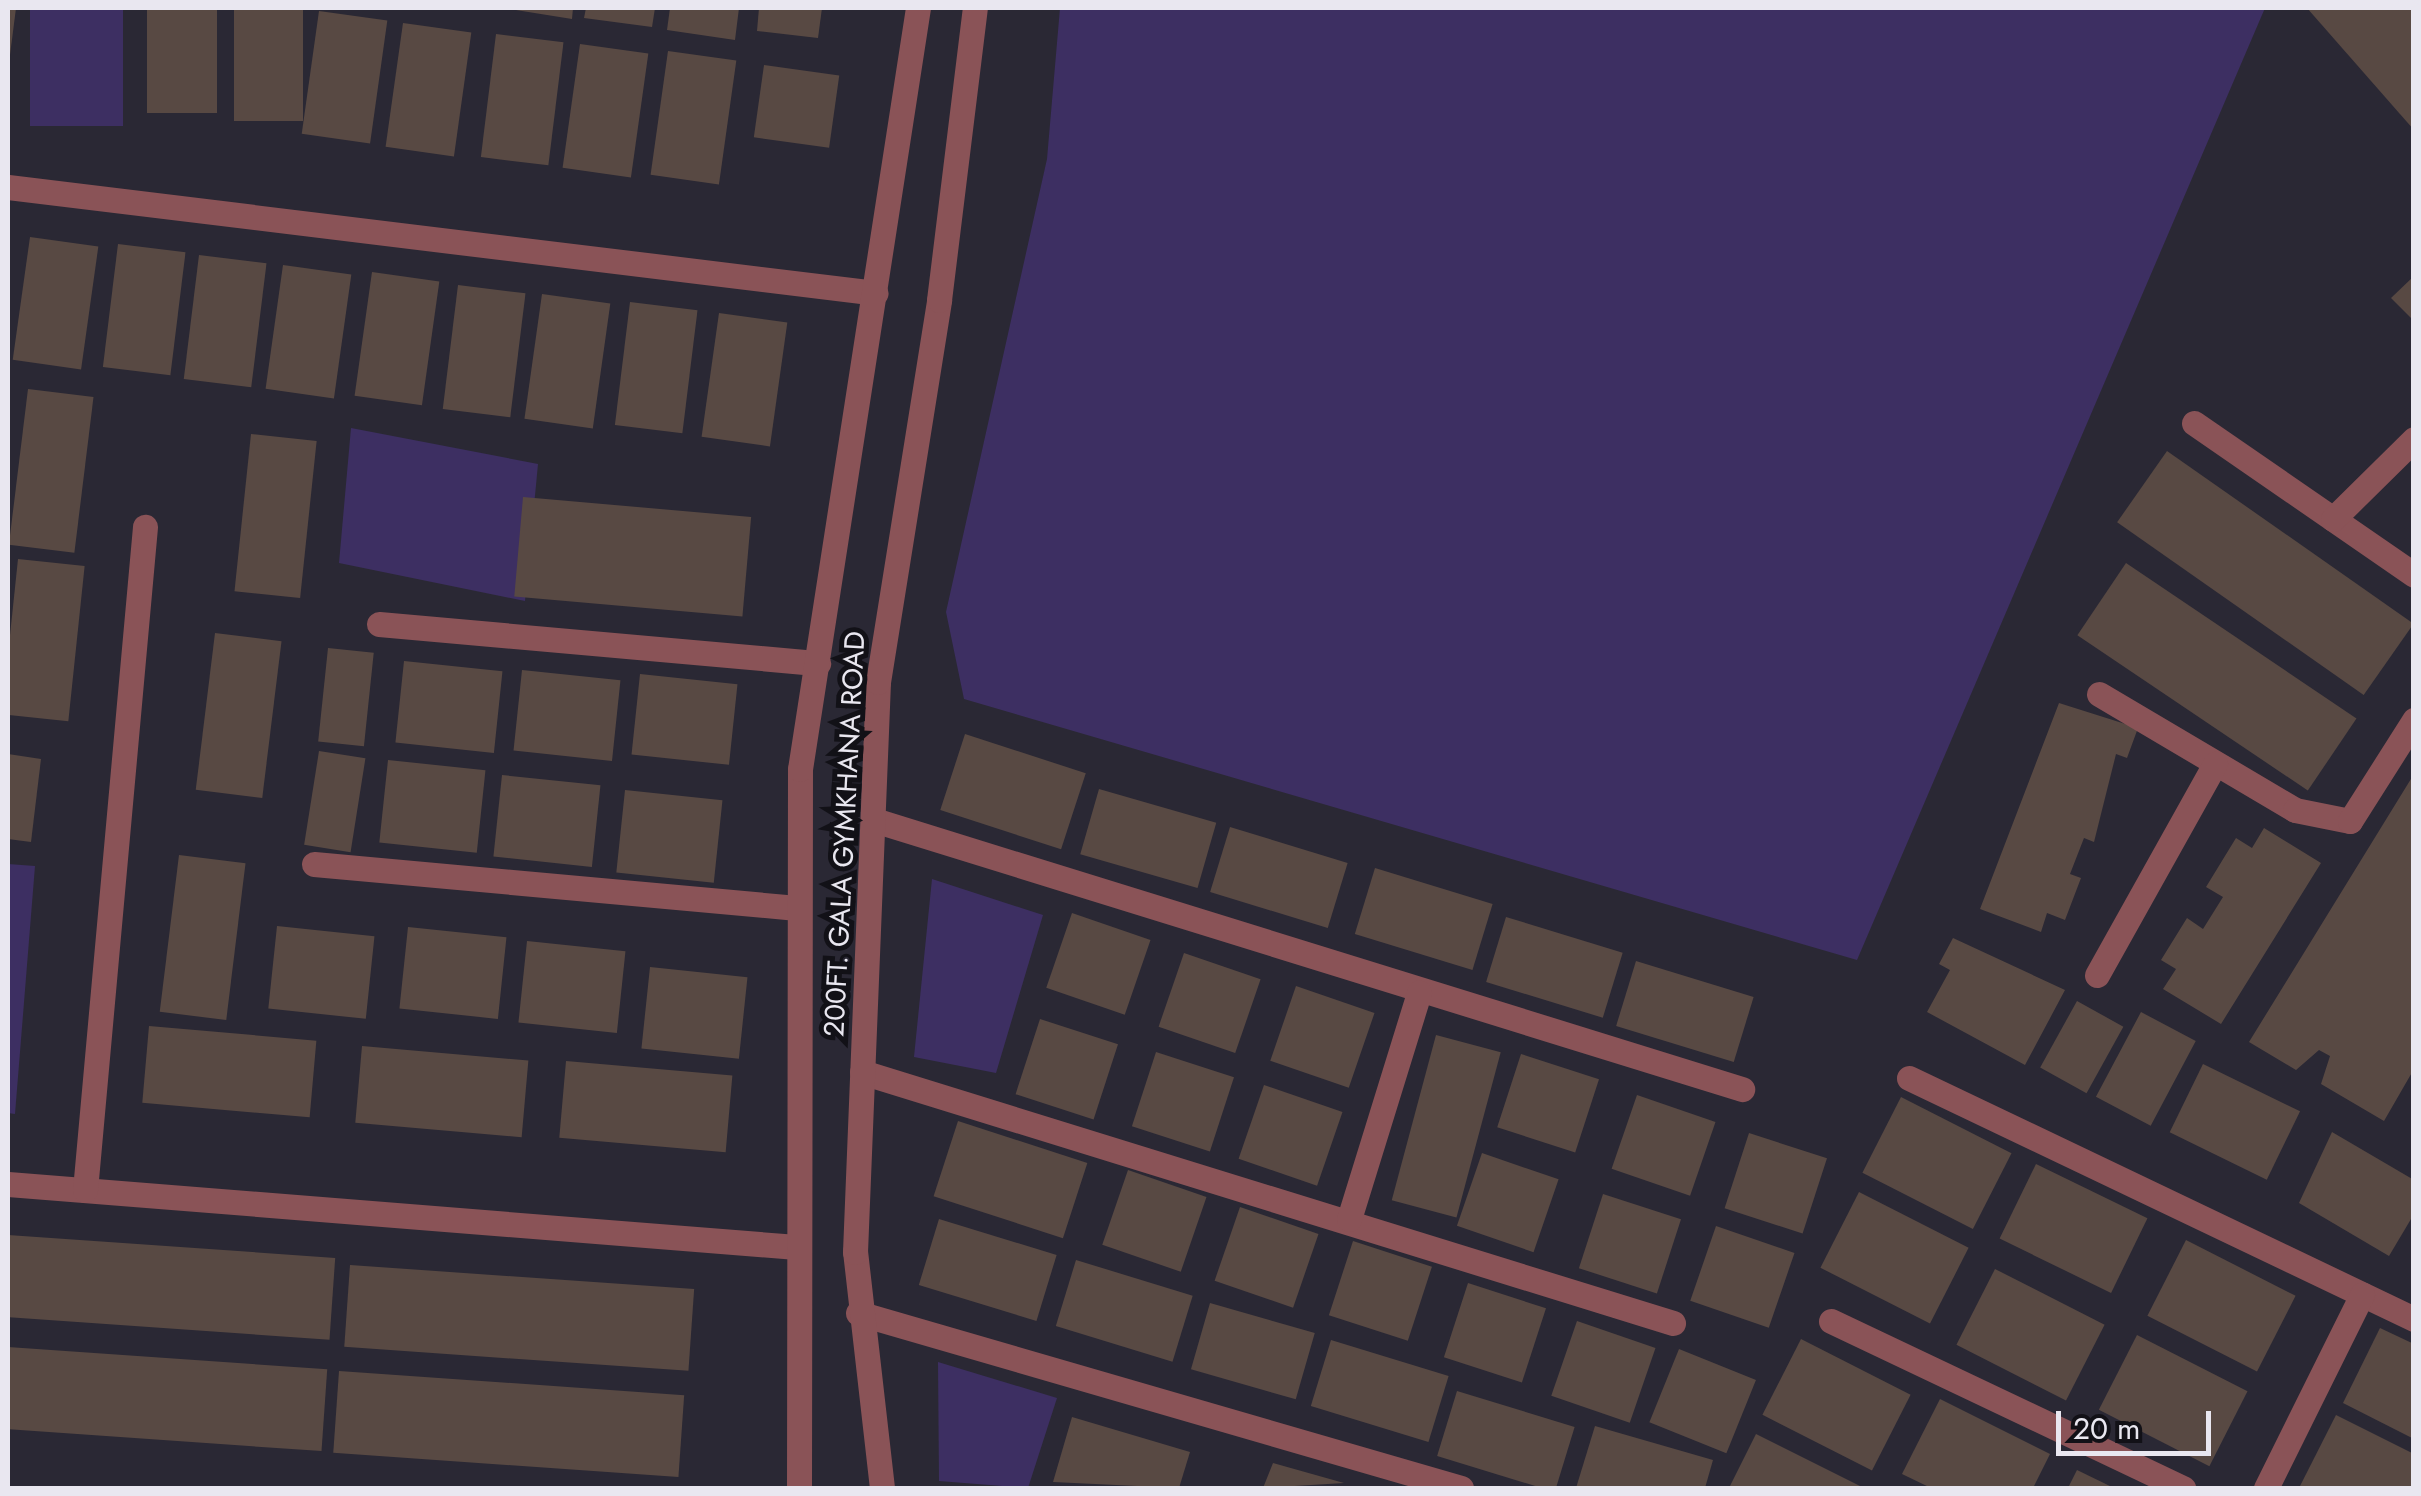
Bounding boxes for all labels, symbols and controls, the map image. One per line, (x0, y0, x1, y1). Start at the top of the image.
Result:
street label: 200FT. GALA GYMKHANA ROAD (818, 630, 872, 1038)
scale bar (2061, 1391, 2216, 1453)
text: 20 m (2073, 1407, 2140, 1450)

